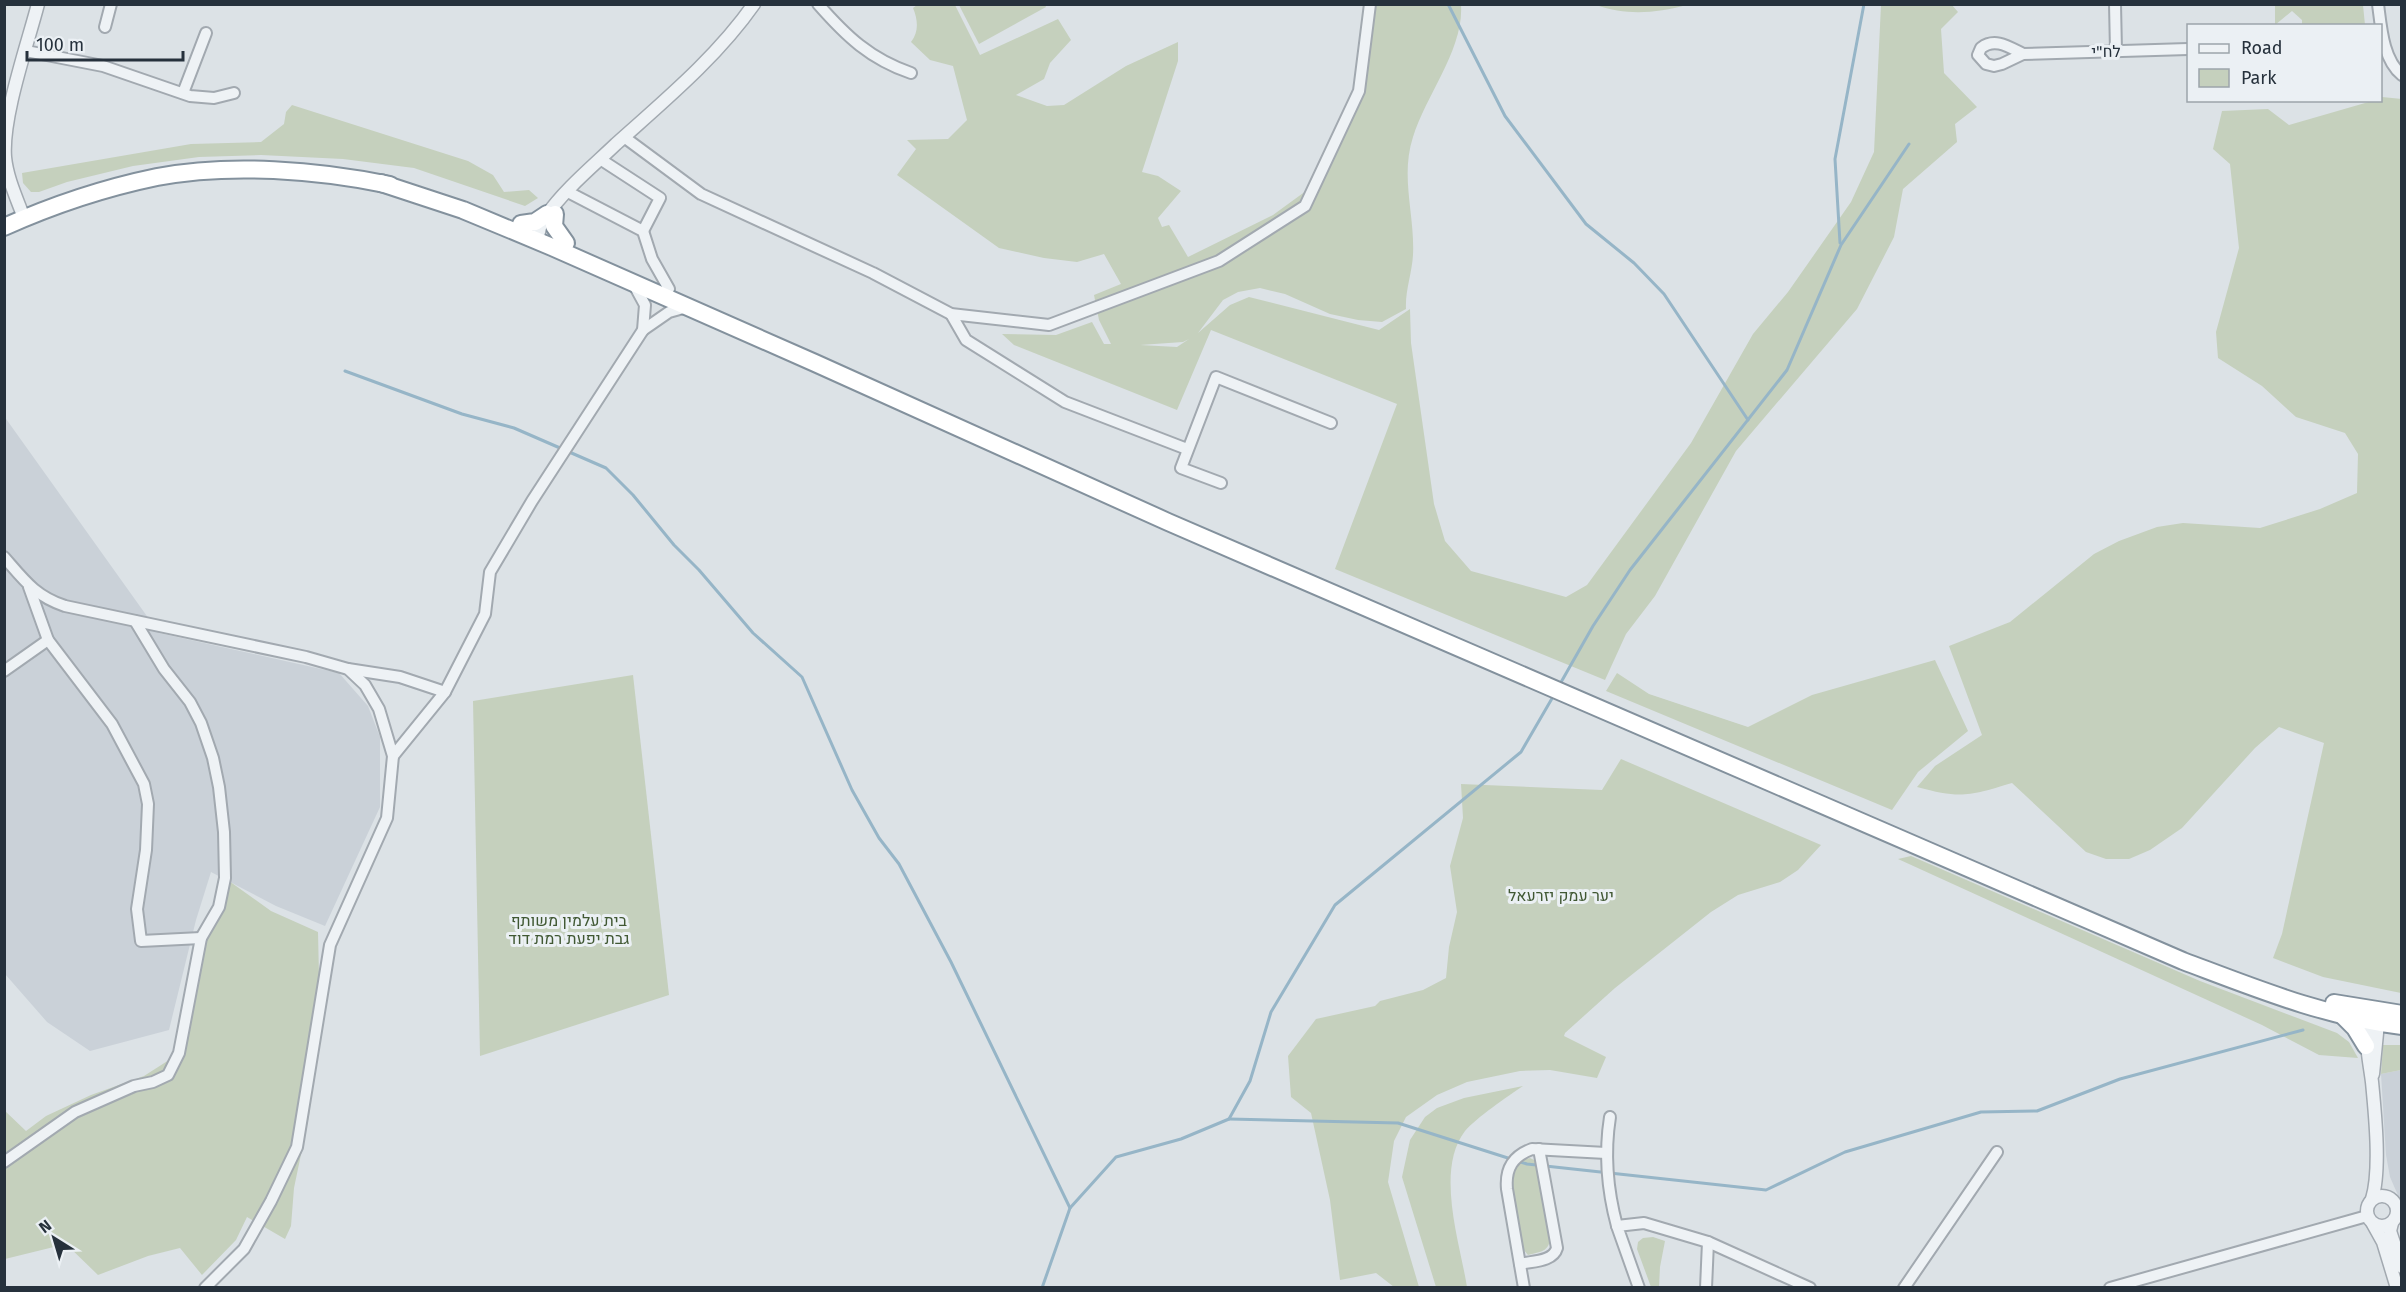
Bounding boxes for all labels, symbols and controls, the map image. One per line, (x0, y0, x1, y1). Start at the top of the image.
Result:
scale bar (27, 24, 183, 62)
legend (2187, 24, 2382, 102)
text: 100 m (36, 34, 84, 56)
text: Road (2241, 37, 2283, 59)
street label: לח"י (2091, 42, 2121, 61)
text: Park (2241, 67, 2277, 89)
park label: יער עמק יזרעאל (1508, 886, 1614, 905)
park label: בית עלמין משותף גבת יפעת רמת דוד (509, 911, 629, 948)
north arrow (24, 1208, 84, 1268)
text: N (35, 1216, 55, 1237)

